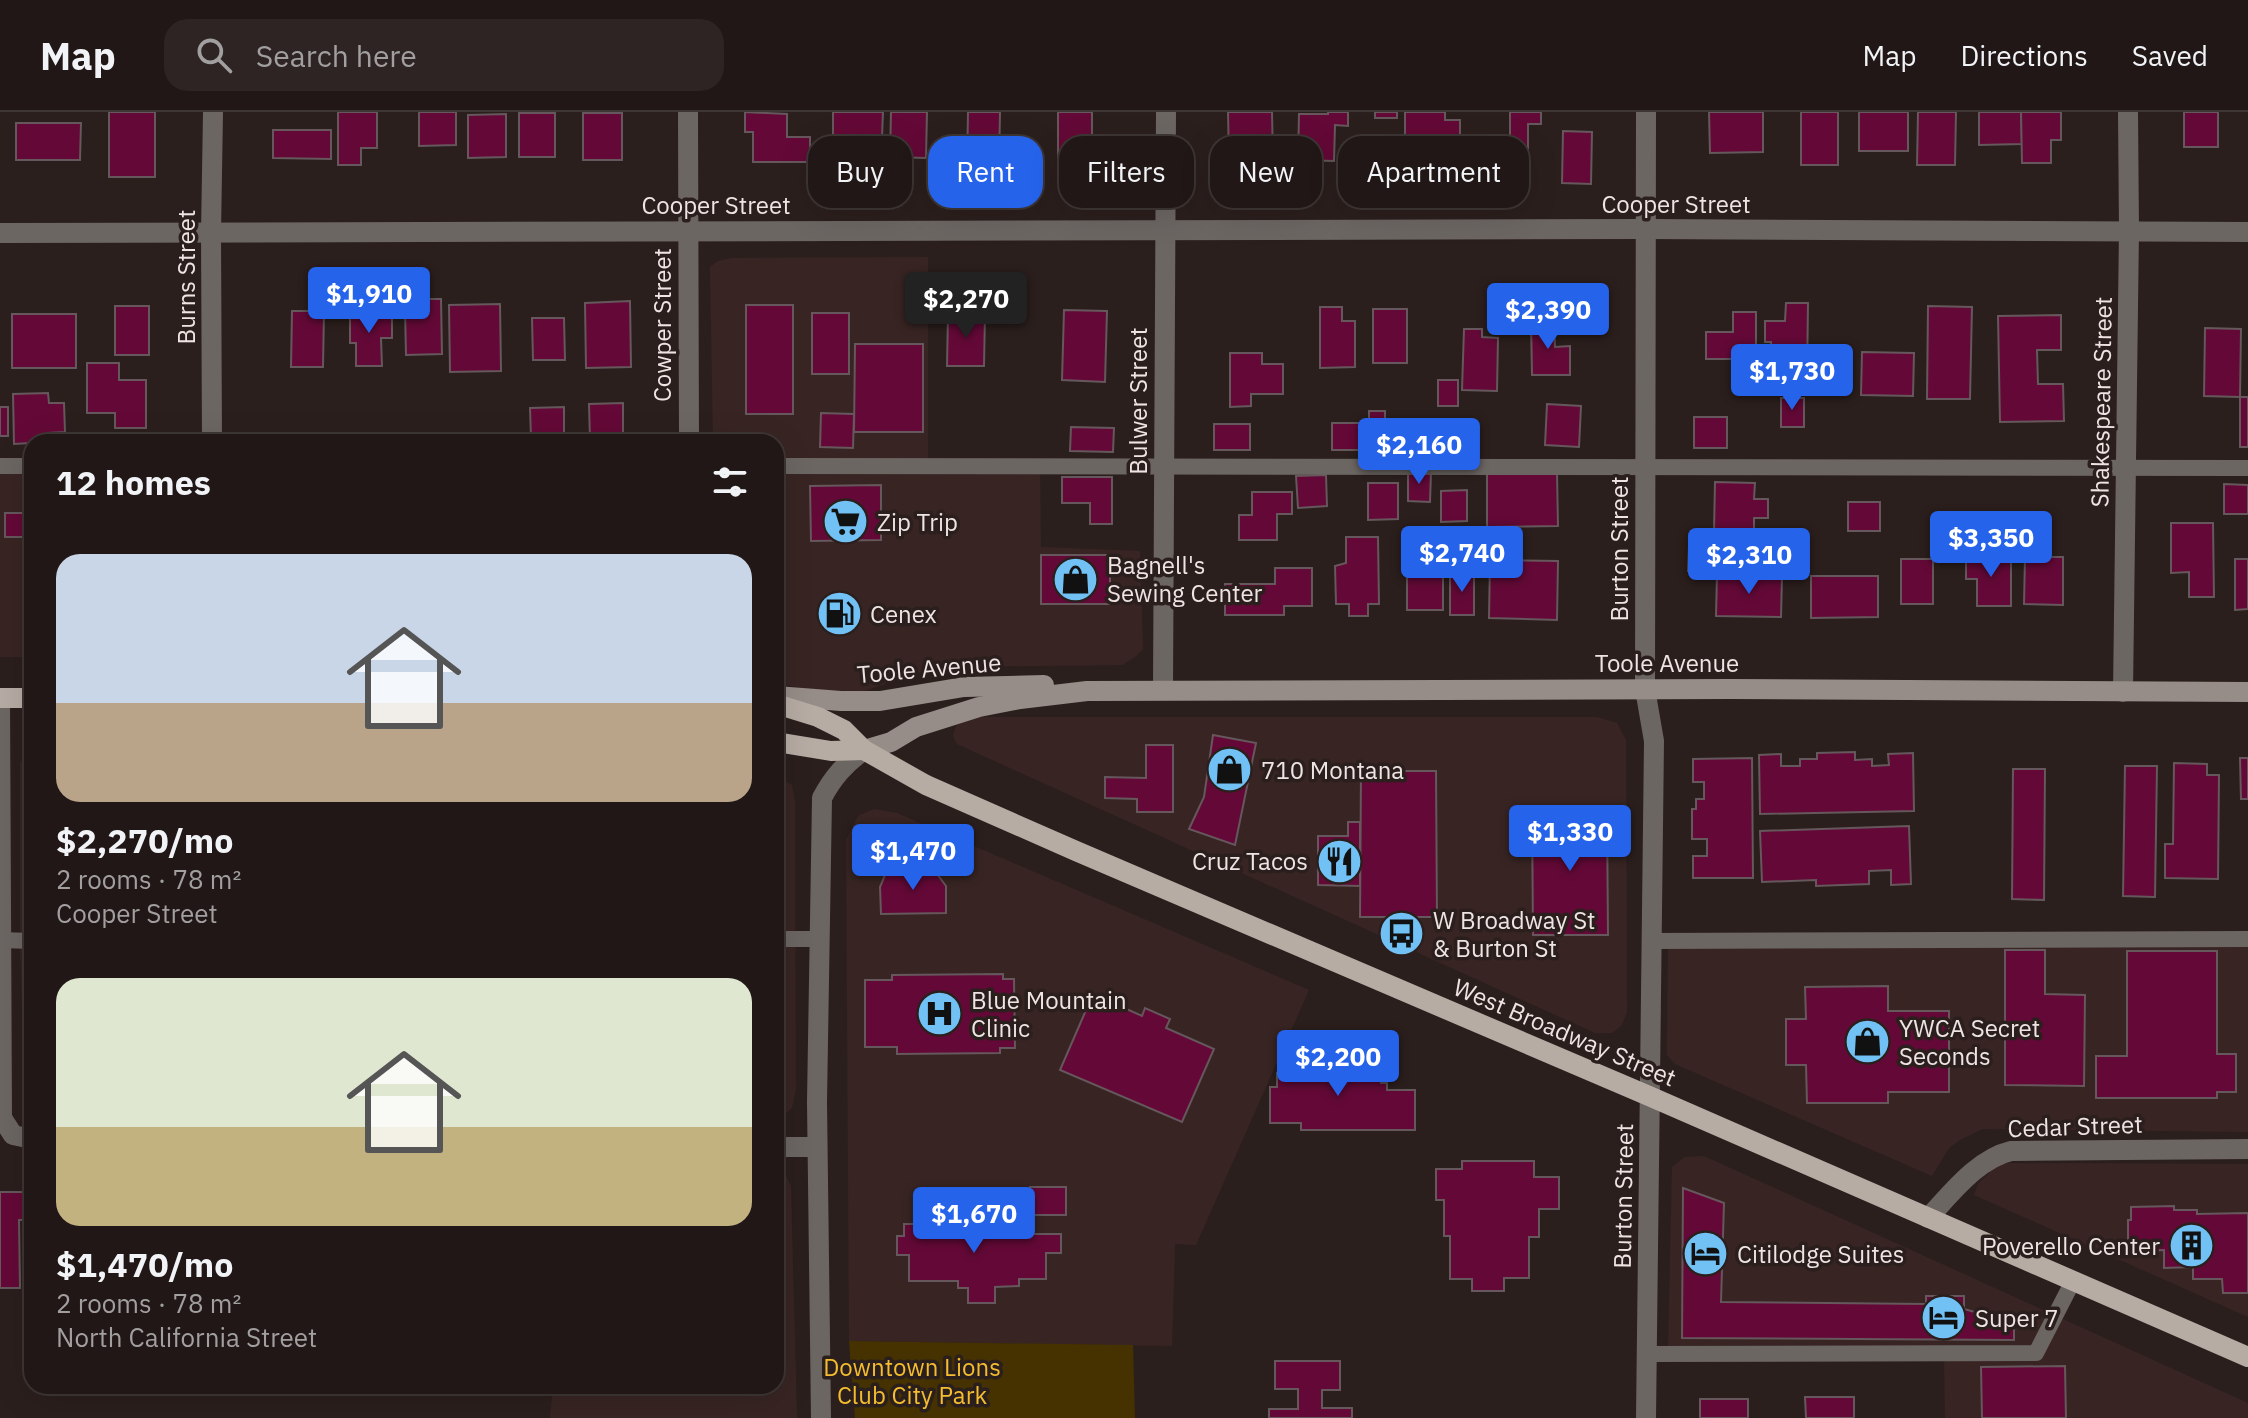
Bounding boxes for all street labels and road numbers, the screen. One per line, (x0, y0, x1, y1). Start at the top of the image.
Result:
street label: Cooper Street (1601, 188, 1751, 220)
street label: Cooper Street (641, 189, 791, 221)
street label: Burns Street (170, 210, 202, 344)
street label: Cowper Street (646, 248, 678, 402)
street label: Shakespeare Street (2083, 296, 2119, 508)
street label: Bulwer Street (1122, 327, 1154, 475)
street label: Burton Street (1603, 476, 1635, 622)
street label: Toole Avenue (856, 646, 1002, 690)
street label: Toole Avenue (1595, 647, 1739, 679)
street label: West Broadway Street (1449, 971, 1681, 1093)
street label: Cedar Street (2007, 1108, 2143, 1144)
street label: Burton Street (1606, 1123, 1640, 1269)

